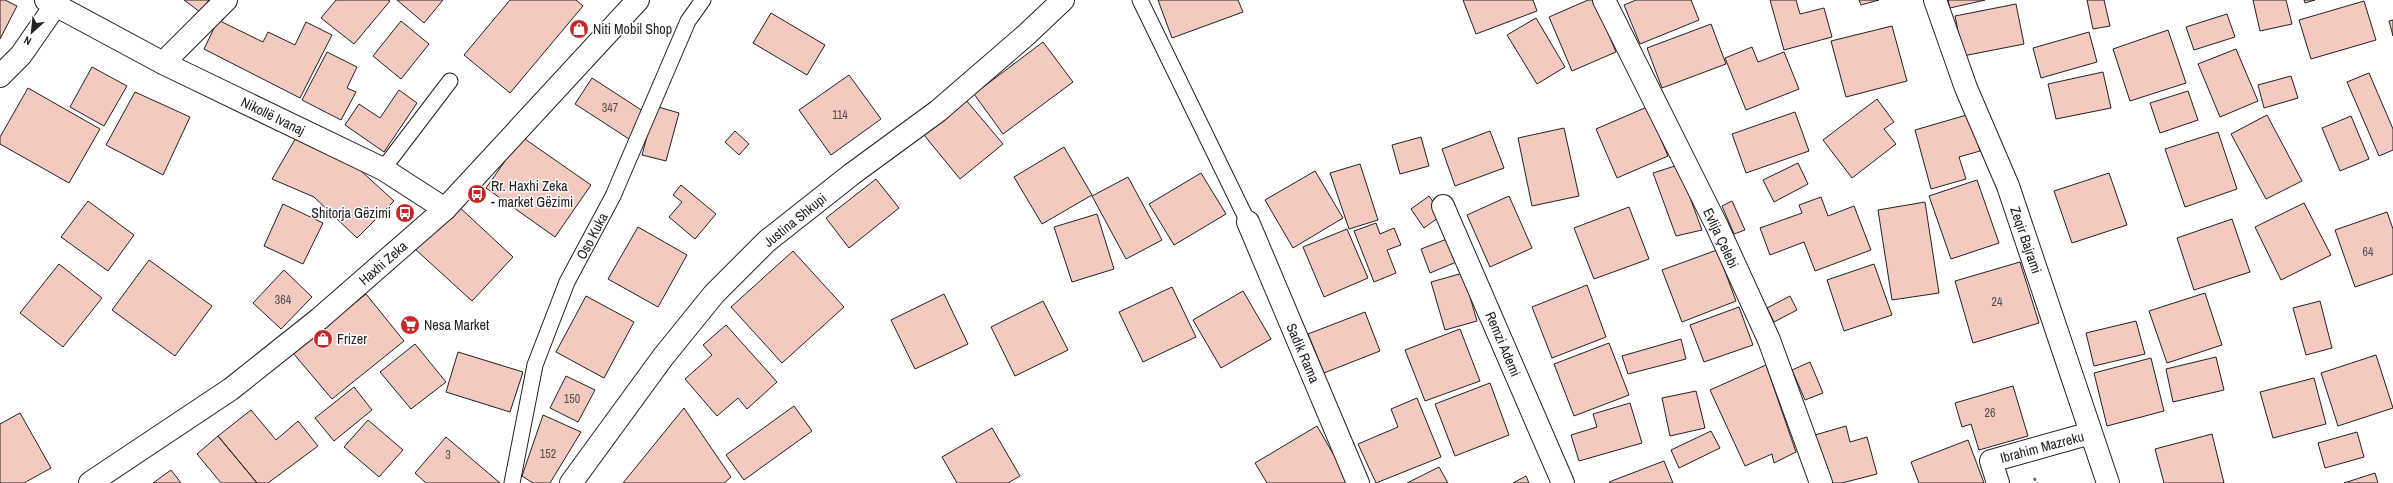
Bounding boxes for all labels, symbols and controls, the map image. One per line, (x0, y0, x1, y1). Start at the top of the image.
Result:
north arrow (12, 12, 52, 52)
shop icon: Niti Mobil Shop (568, 18, 590, 40)
place label: Niti Mobil Shop (593, 20, 672, 38)
text: N (21, 33, 34, 49)
street label: Nikollë Ivanaj (238, 93, 308, 139)
house number: 347 (602, 100, 619, 116)
house number: 114 (832, 107, 848, 123)
place label: Rr. Haxhi Zeka - market Gëzimi (491, 177, 573, 211)
bus stop icon: Rr. Haxhi Zeka - market Gëzimi (466, 183, 488, 205)
street label: Justina Shkupi (760, 189, 830, 251)
bus stop icon: Shitorja Gëzimi (394, 202, 416, 224)
place label: Shitorja Gëzimi (311, 204, 391, 222)
street label: Zeqir Bajrami (2006, 204, 2046, 276)
street label: Evlija Çelebi (1699, 205, 1743, 271)
street label: Oso Kuka (572, 209, 612, 262)
street label: Haxhi Zeka (355, 237, 412, 289)
house number: 64 (2363, 244, 2374, 260)
house number: 364 (275, 292, 292, 308)
house number: 24 (1992, 294, 2003, 310)
street label: Remzi Ademi (1481, 309, 1525, 379)
supermarket icon: Nesa Market (399, 314, 421, 336)
place label: Nesa Market (424, 316, 489, 334)
street label: Sadik Rama (1282, 320, 1324, 386)
shop icon: Frizer (312, 328, 334, 350)
place label: Frizer (337, 330, 367, 348)
house number: 150 (564, 391, 580, 407)
house number: 26 (1985, 405, 1995, 421)
street label: Ibrahim Mazreku (1998, 427, 2086, 467)
house number: 152 (540, 446, 556, 462)
house number: 3 (445, 447, 451, 463)

